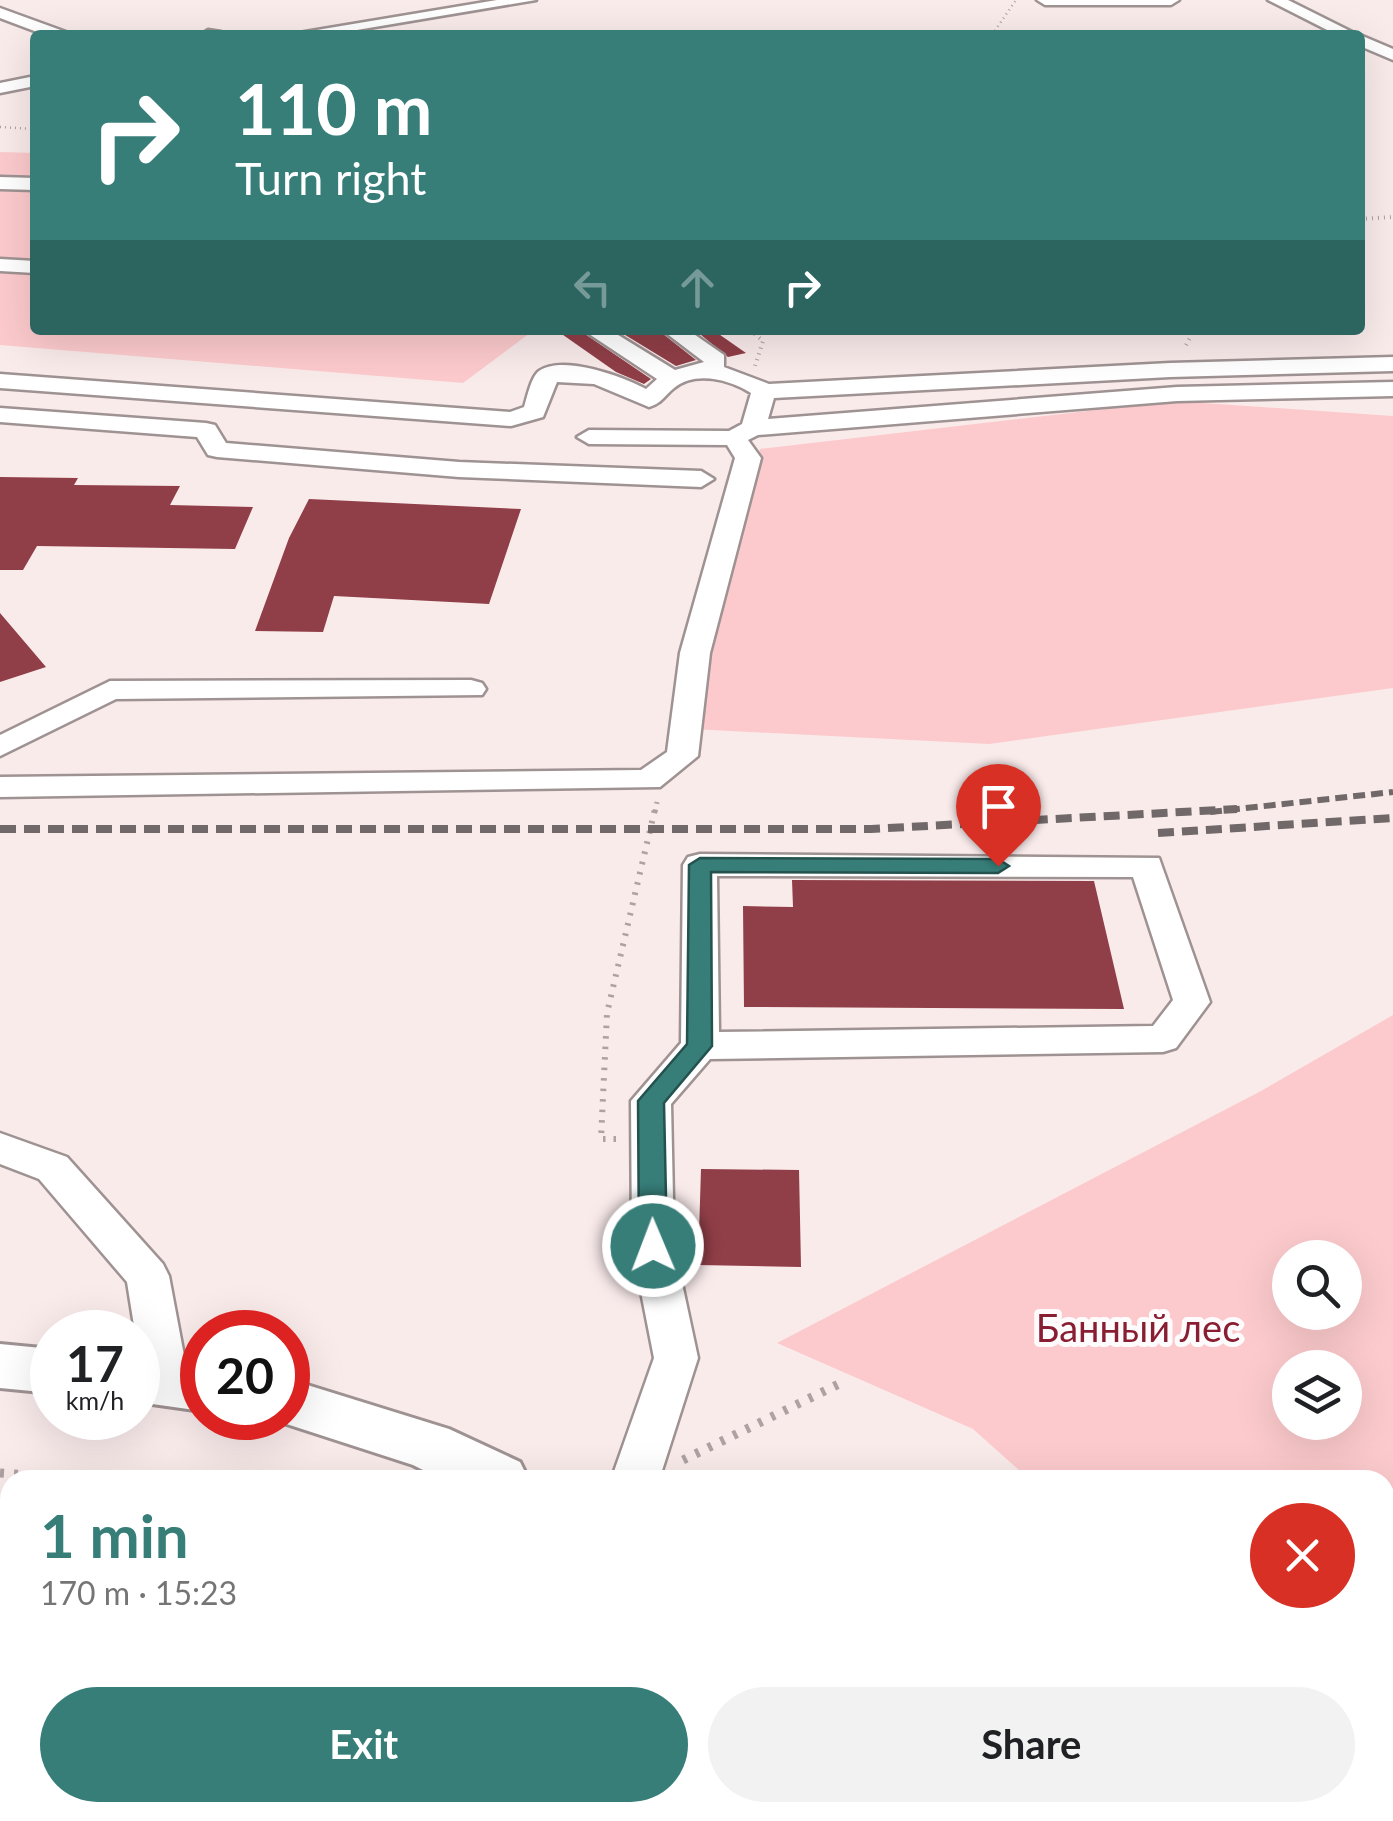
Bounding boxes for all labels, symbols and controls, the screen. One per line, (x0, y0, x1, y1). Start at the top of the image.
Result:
text: 110 m (235, 66, 432, 150)
icon: right (70, 70, 200, 200)
text: Turn right (235, 151, 426, 205)
icon: left (565, 260, 620, 315)
icon: ahead (670, 260, 725, 315)
icon: right (775, 260, 830, 315)
pin (956, 764, 1041, 867)
icon: arrive (971, 779, 1026, 834)
position arrow (601, 1194, 705, 1298)
map controls (1272, 1240, 1362, 1440)
button: search (1272, 1240, 1362, 1330)
park label: Банный лес (1036, 1304, 1240, 1350)
speed limit sign: 20 (180, 1310, 310, 1440)
text: 17 (66, 1333, 124, 1393)
button: layers (1272, 1350, 1362, 1440)
text: km/h (66, 1385, 124, 1415)
text: 1 min (40, 1499, 189, 1571)
button: close (1250, 1503, 1355, 1608)
text: 170 m · 15:23 (40, 1573, 237, 1612)
button: Exit (40, 1687, 688, 1802)
button: Share (708, 1687, 1355, 1802)

